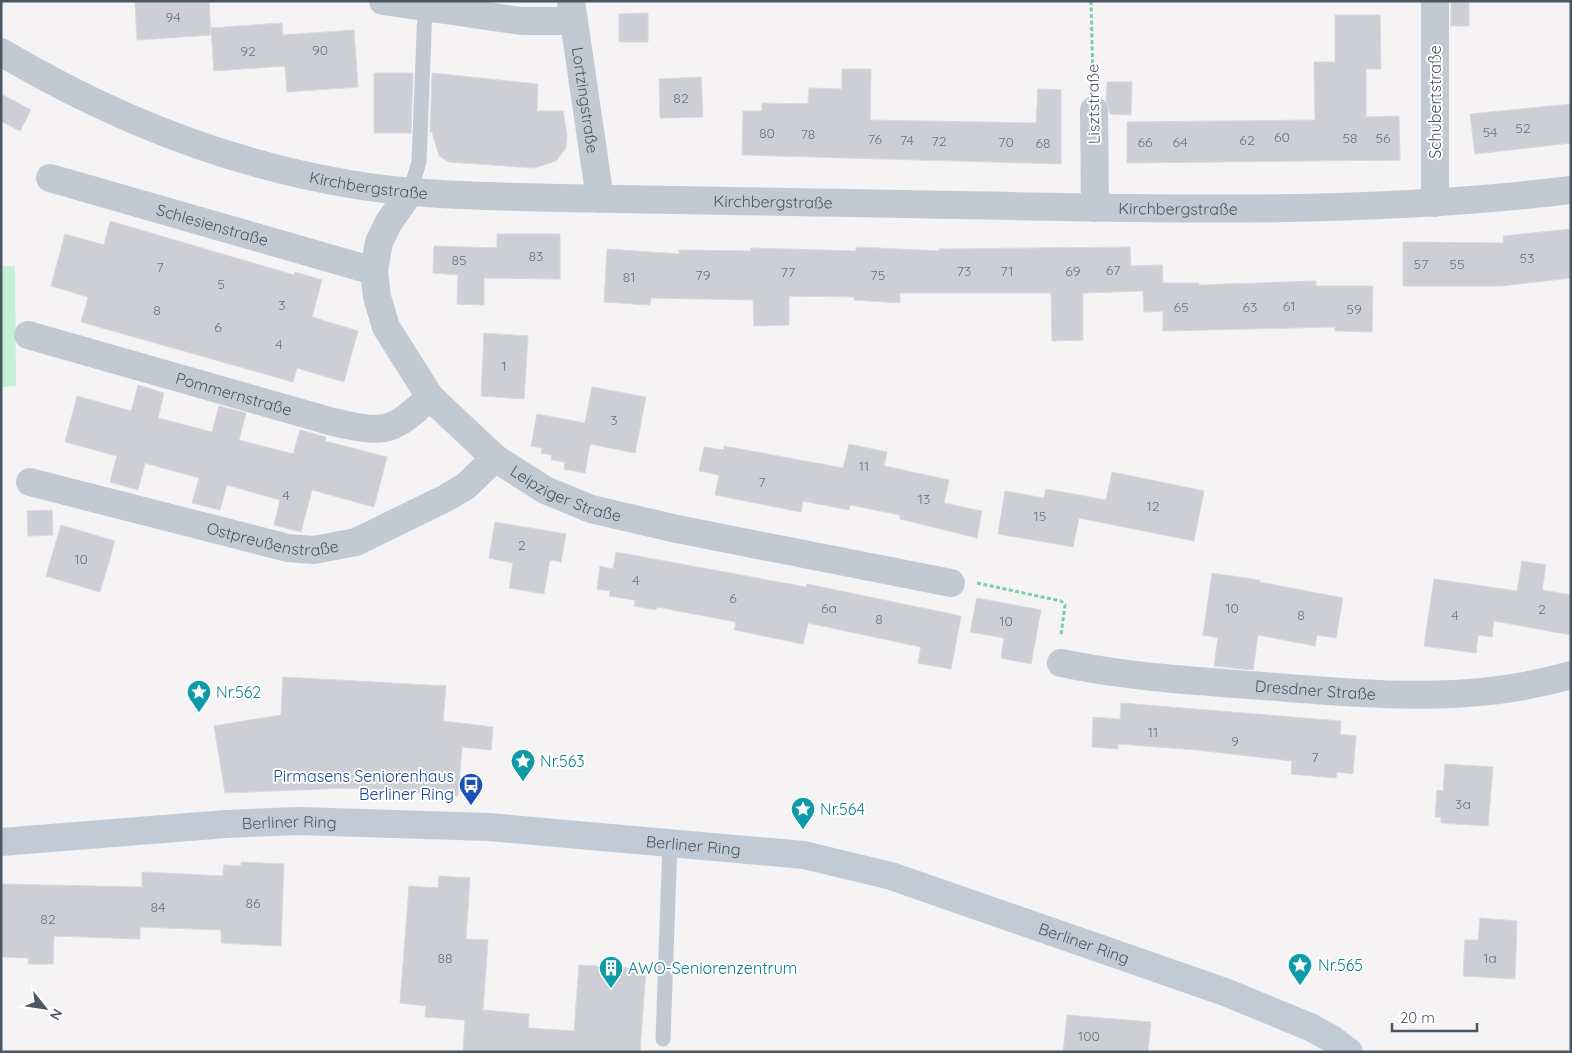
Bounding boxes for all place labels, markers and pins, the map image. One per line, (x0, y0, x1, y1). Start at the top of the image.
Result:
place icon: Nr.562 (186, 679, 212, 713)
place label: Nr.562 (216, 682, 261, 702)
place icon: Nr.563 (510, 748, 536, 782)
place label: Nr.563 (540, 751, 585, 771)
place label: Pirmasens Seniorenhaus Berliner Ring (273, 766, 454, 804)
bus stop icon: Pirmasens Seniorenhaus Berliner Ring (458, 772, 484, 806)
place icon: Nr.564 (790, 796, 816, 830)
place label: Nr.564 (820, 799, 865, 819)
place icon: Nr.565 (1287, 952, 1313, 986)
building icon: AWO-Seniorenzentrum (598, 955, 624, 989)
place label: Nr.565 (1318, 955, 1363, 975)
place label: AWO-Seniorenzentrum (628, 958, 797, 978)

